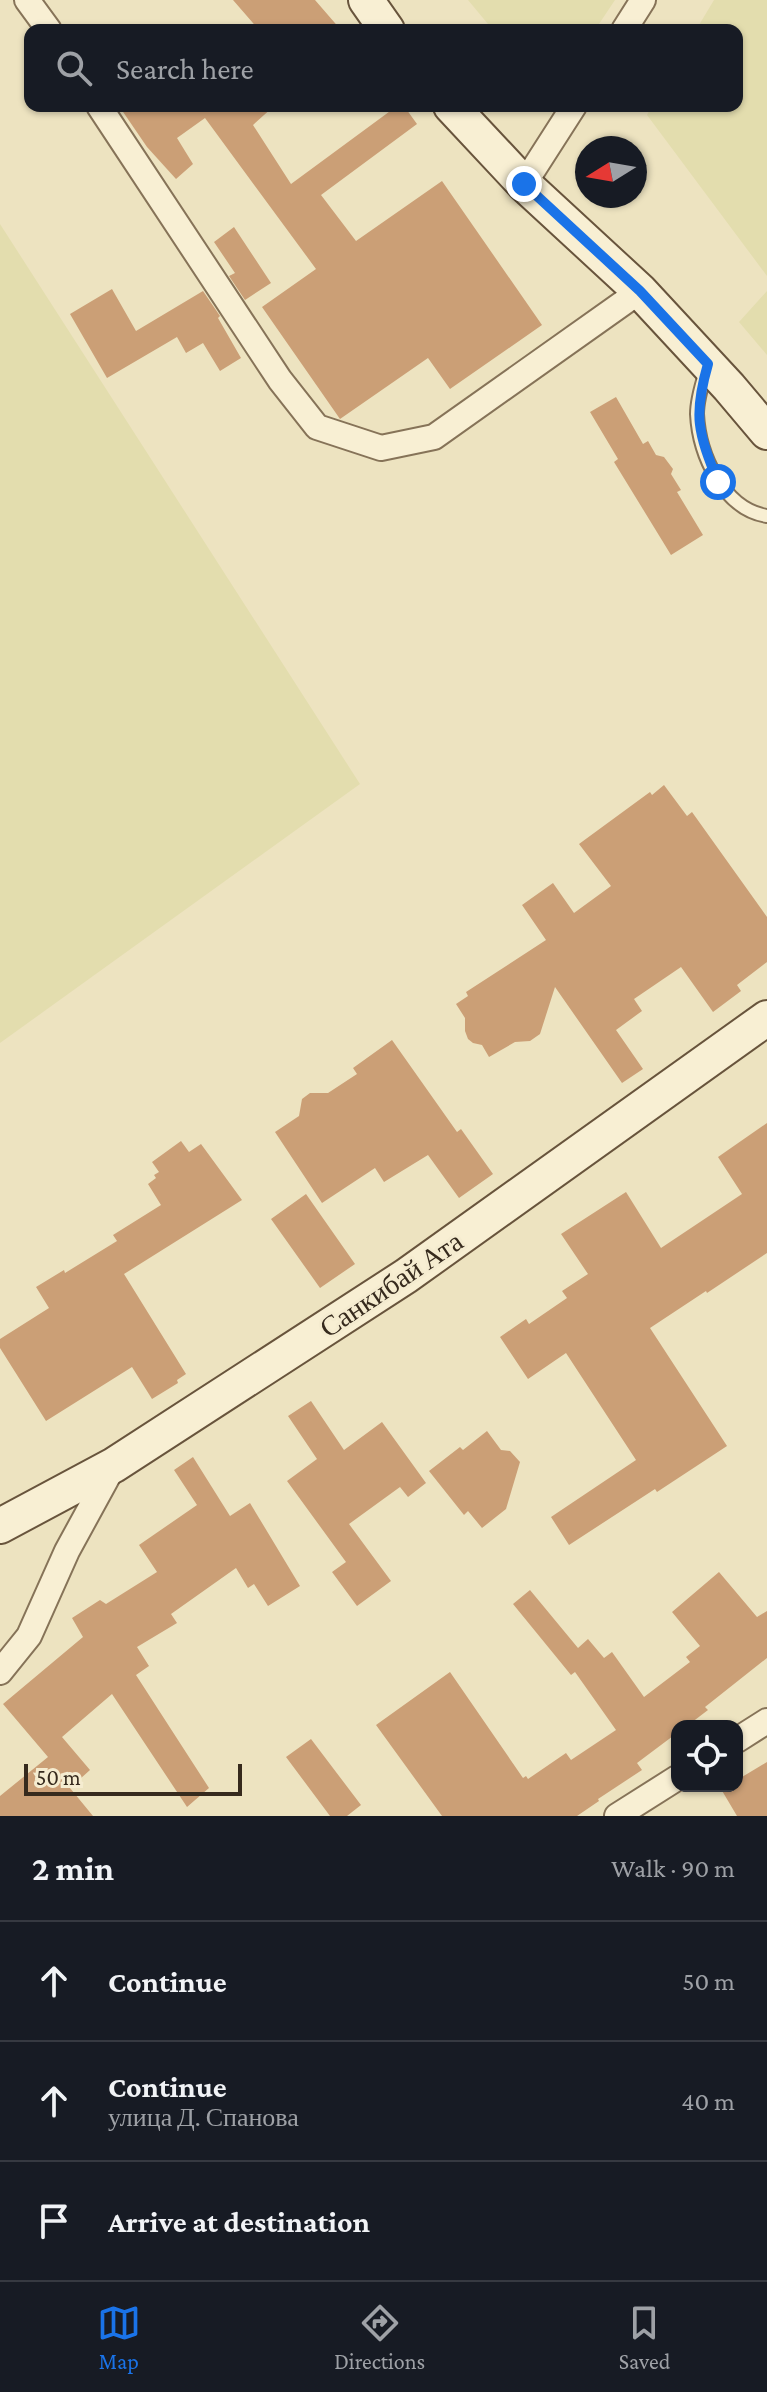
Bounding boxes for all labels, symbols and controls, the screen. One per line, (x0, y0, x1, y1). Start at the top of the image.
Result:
search box (24, 24, 743, 112)
icon: search (52, 46, 96, 90)
text: Search here (116, 52, 254, 85)
north arrow (575, 136, 647, 208)
route end (506, 166, 542, 202)
route start (700, 464, 736, 500)
street label: Санкибай Ата (314, 1225, 469, 1344)
map controls (671, 1720, 743, 1792)
button: locate (671, 1720, 743, 1792)
scale bar (24, 1760, 242, 1796)
text: 50 m (36, 1765, 81, 1790)
text: 2 min (32, 1850, 114, 1887)
text: Walk · 90 m (611, 1854, 735, 1883)
icon: ahead (32, 1959, 76, 2003)
text: Continue (108, 1965, 227, 1998)
text: 50 m (682, 1967, 735, 1996)
text: Continue (108, 2070, 227, 2103)
icon: ahead (32, 2079, 76, 2123)
text: 40 m (681, 2087, 735, 2116)
text: улица Д. Спанова (108, 2103, 299, 2132)
icon: arrive (32, 2199, 76, 2243)
text: Arrive at destination (108, 2205, 370, 2238)
tab: Map (97, 2301, 141, 2374)
tab: Directions (334, 2301, 425, 2374)
tab: Saved (619, 2301, 670, 2374)

